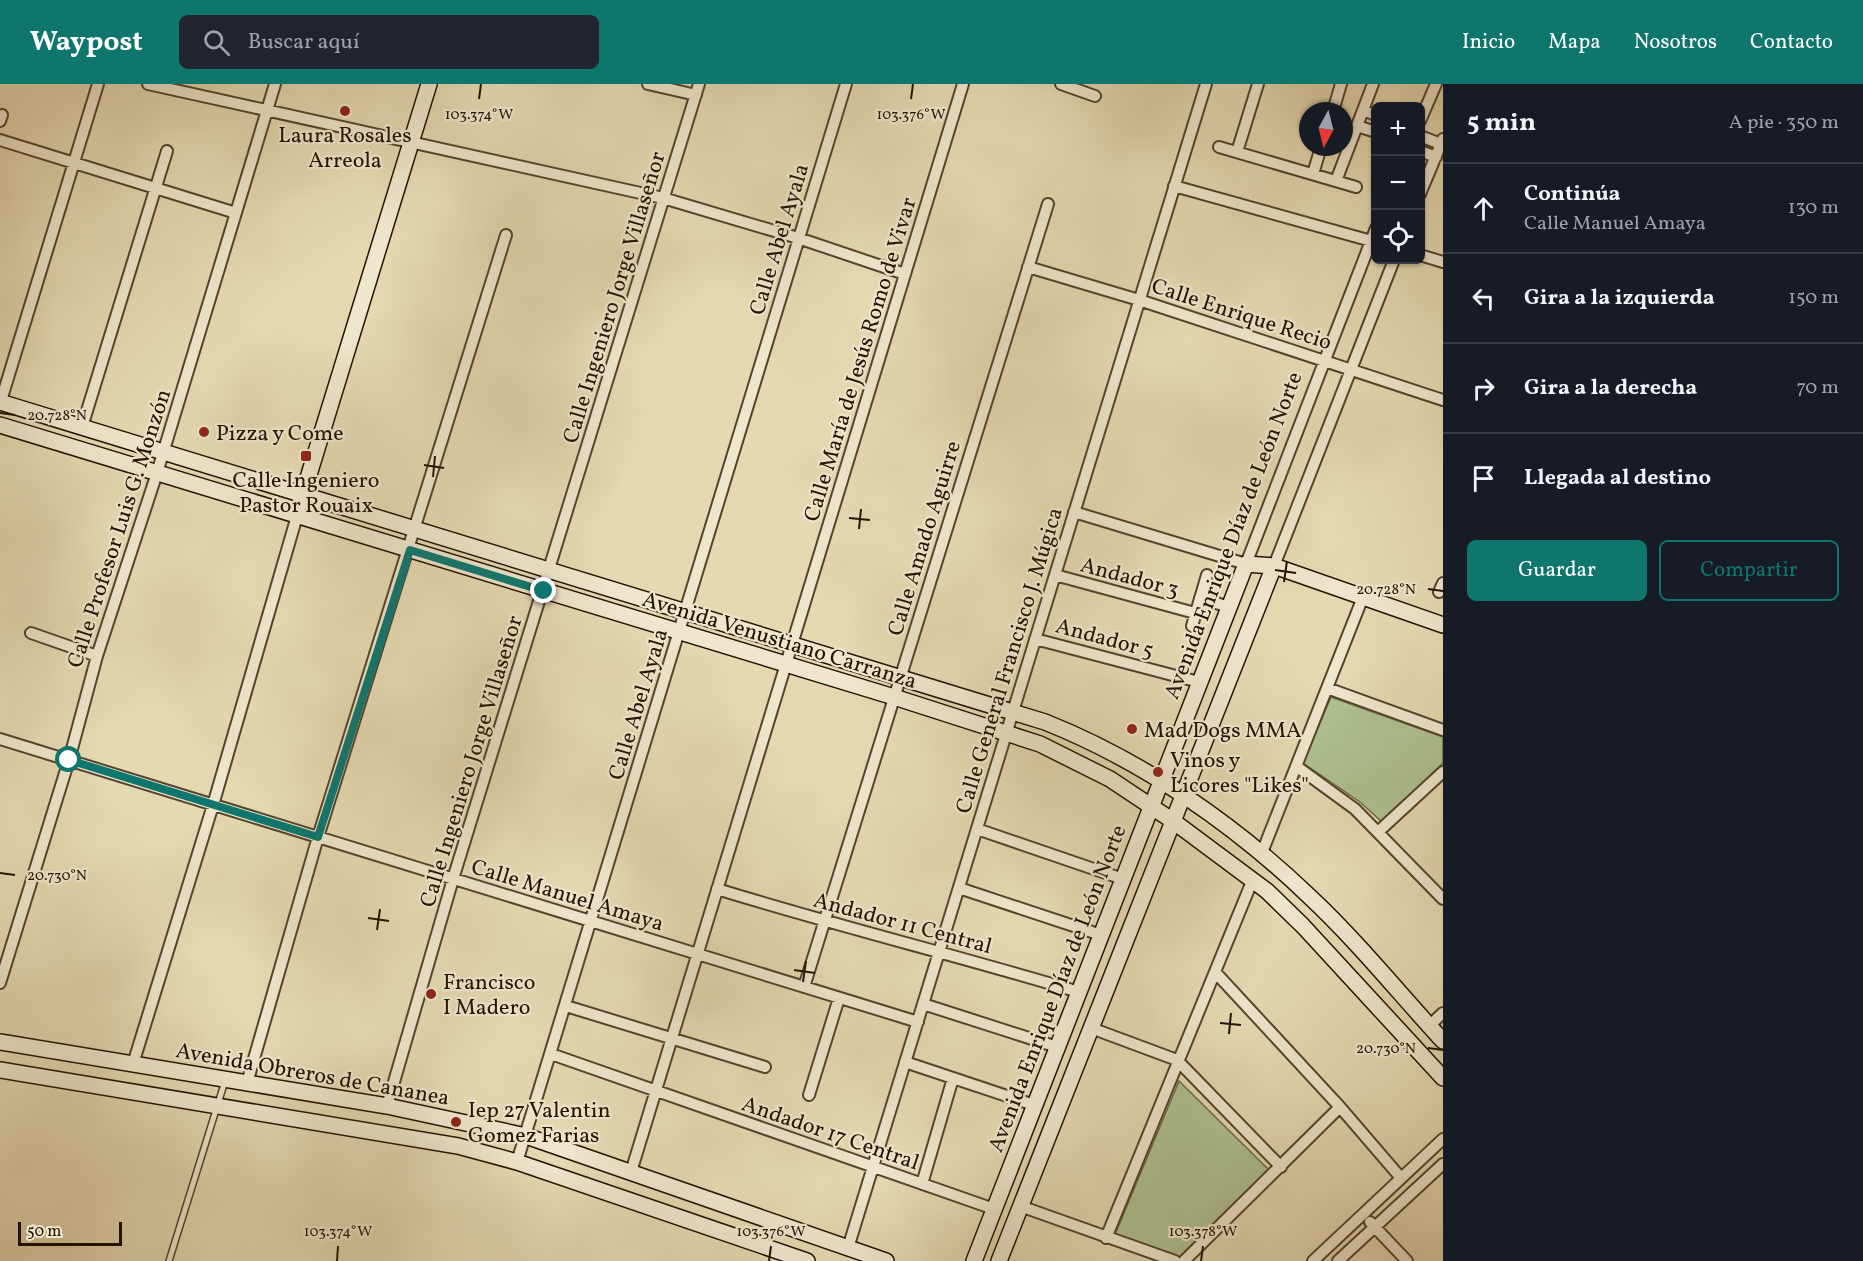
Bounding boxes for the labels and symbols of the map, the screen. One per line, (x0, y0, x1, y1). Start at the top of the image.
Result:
north arrow (1299, 102, 1353, 156)
marker: Laura Rosales Arreola (338, 104, 352, 118)
text: 103.374°W (445, 105, 513, 126)
text: 103.376°W (876, 105, 946, 126)
place label: Laura Rosales Arreola (278, 121, 412, 177)
street label: Calle Ingeniero Jorge Villaseñor (556, 148, 675, 447)
street label: Calle Abel Ayala (743, 160, 818, 319)
street label: Calle María de Jesús Romo de Vivar (797, 194, 926, 526)
street label: Calle Enrique Recio (1147, 272, 1335, 359)
street label: Avenida Enrique Díaz de León Norte (1157, 368, 1311, 704)
street label: Calle Profesor Luis G. Monzón (61, 385, 180, 672)
text: 20.728°N (27, 406, 87, 427)
place label: Pizza y Come (216, 419, 344, 450)
marker: Pizza y Come (197, 425, 211, 439)
street label: Calle Amado Aguirre (881, 437, 970, 640)
marker: Calle Ingeniero Pastor Rouaix (299, 449, 313, 463)
place label: Calle Ingeniero Pastor Rouaix (232, 466, 380, 522)
street label: Calle General Francisco J. Múgica (949, 504, 1072, 818)
street label: Andador 3 (1077, 550, 1182, 606)
route end (530, 577, 556, 603)
text: 20.728°N (1356, 580, 1416, 601)
street label: Avenida Venustiano Carranza (638, 585, 920, 698)
street label: Andador 5 (1052, 611, 1157, 667)
street label: Calle Ingeniero Jorge Villaseñor (413, 612, 532, 911)
street label: Calle Abel Ayala (602, 625, 677, 784)
place label: Mad Dogs MMA (1144, 716, 1302, 747)
marker: Mad Dogs MMA (1125, 722, 1139, 736)
route start (55, 746, 81, 772)
place label: Vinos y Licores "Likes" (1170, 746, 1309, 802)
marker: Vinos y Licores "Likes" (1151, 765, 1165, 779)
street label: Avenida Enrique Díaz de León Norte (981, 821, 1135, 1157)
street label: Calle Manuel Amaya (467, 852, 667, 940)
text: 20.730°N (27, 866, 87, 887)
street label: Andador 11 Central (810, 886, 995, 963)
place label: Francisco I Madero (443, 968, 535, 1024)
marker: Francisco I Madero (424, 987, 438, 1001)
street label: Avenida Obreros de Cananea (173, 1036, 452, 1115)
text: 20.730°N (1356, 1039, 1416, 1060)
street label: Andador 17 Central (737, 1089, 923, 1179)
place label: Iep 27 Valentin Gomez Farias (468, 1096, 611, 1152)
marker: Iep 27 Valentin Gomez Farias (449, 1115, 463, 1129)
scale bar (18, 1219, 122, 1246)
text: 103.374°W (304, 1222, 372, 1243)
text: 103.376°W (736, 1222, 806, 1243)
text: 103.378°W (1169, 1222, 1237, 1243)

